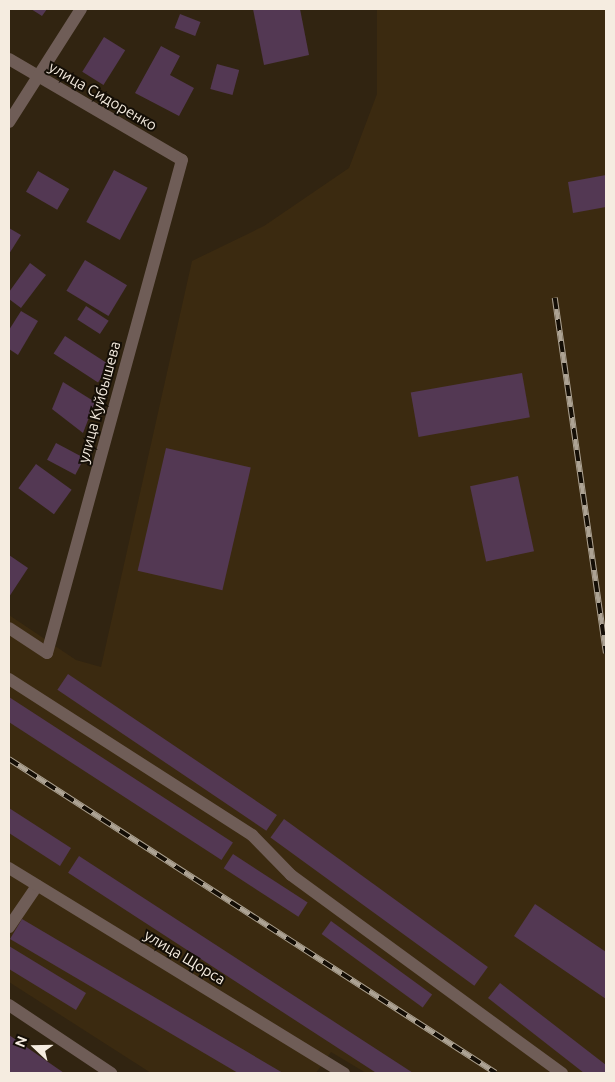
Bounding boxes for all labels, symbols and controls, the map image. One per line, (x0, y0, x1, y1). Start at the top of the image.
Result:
street label: улица Сидоренко (46, 58, 160, 134)
street label: улица Куйбышева (74, 339, 124, 465)
street label: улица Щорса (141, 926, 229, 988)
north arrow (10, 1022, 60, 1072)
text: N (12, 1034, 30, 1049)

